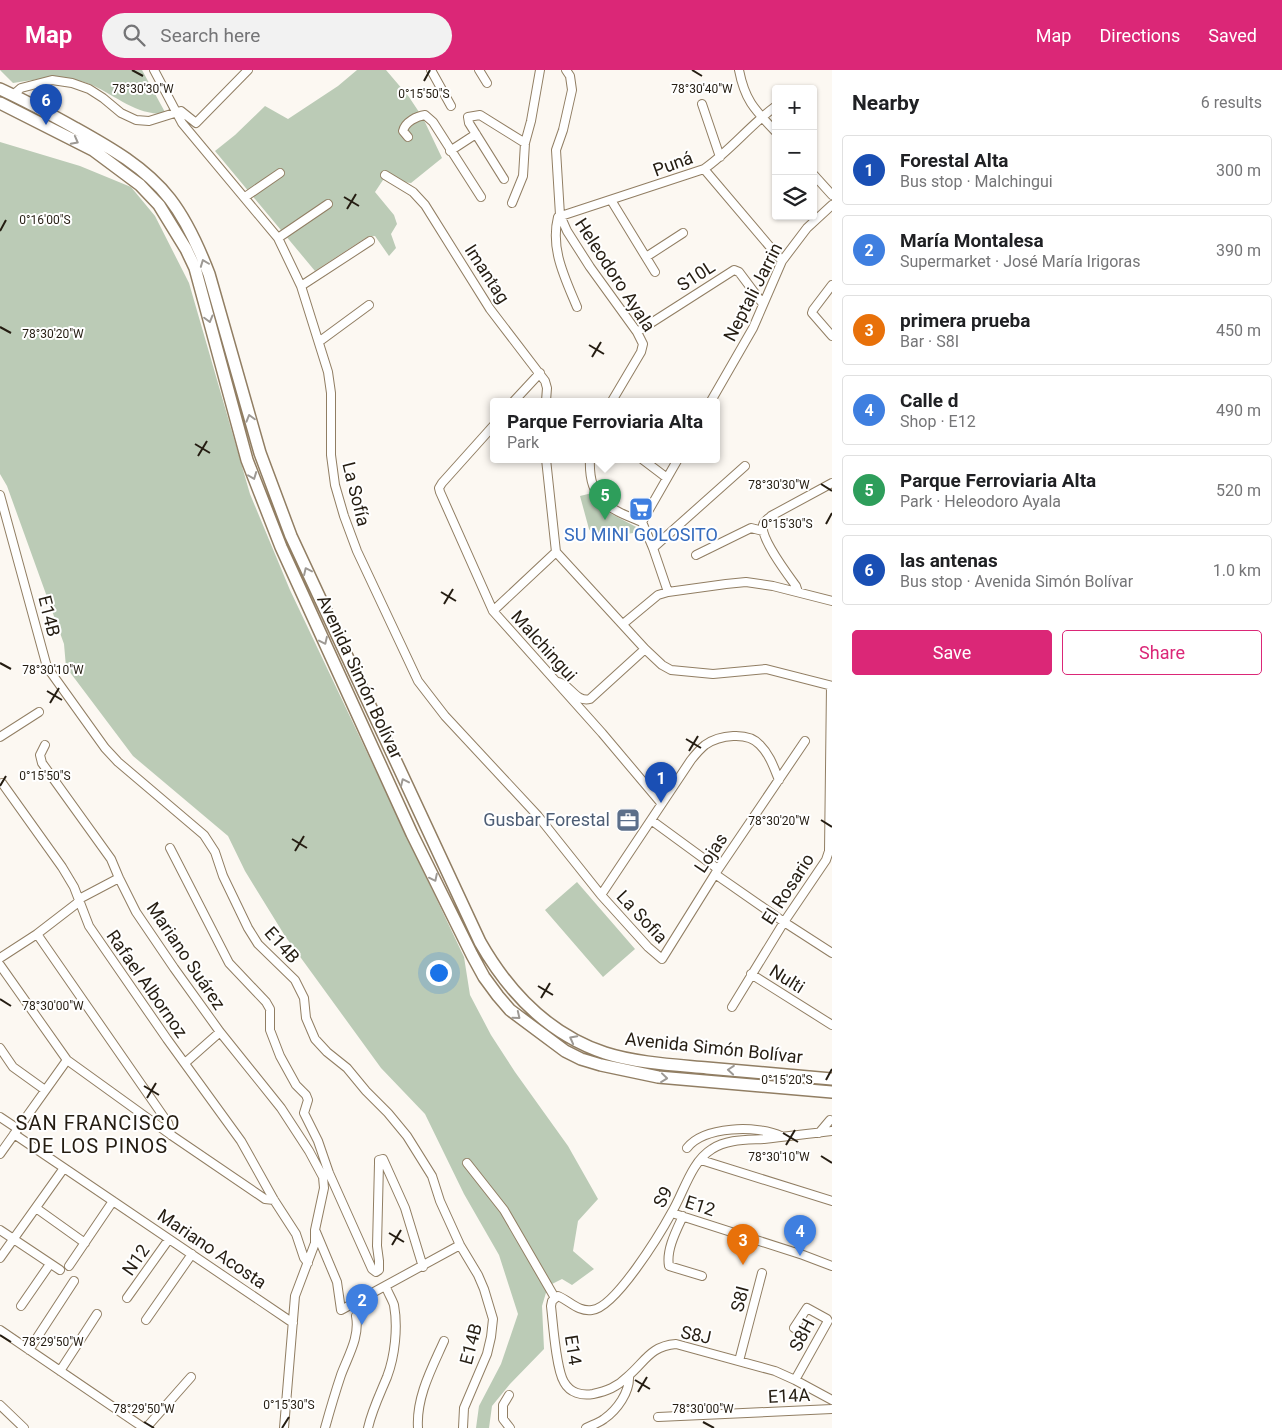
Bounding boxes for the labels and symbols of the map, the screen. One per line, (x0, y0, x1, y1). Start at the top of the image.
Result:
text: 78°30'30"W (112, 82, 174, 96)
text: 78°30'40"W (671, 82, 733, 96)
pin: 6 (30, 84, 62, 125)
text: 0°15'50"S (398, 87, 450, 101)
one-way arrow (69, 135, 78, 145)
street label: Puná (650, 147, 696, 180)
text: 0°16'00"S (19, 213, 71, 227)
street label: Heleodoro Ayala (571, 214, 660, 336)
street label: Neptali Jarrin (719, 239, 786, 344)
street label: Imantag (461, 240, 514, 307)
street label: S10L (673, 256, 719, 295)
one-way arrow (200, 259, 210, 267)
one-way arrow (203, 315, 213, 323)
text: 78°30'20"W (22, 327, 84, 341)
one-way arrow (246, 415, 256, 423)
street label: La Sofía (338, 460, 375, 528)
one-way arrow (247, 471, 257, 480)
text: 78°30'30"W (748, 478, 810, 492)
pin: 5 (589, 479, 621, 520)
supermarket icon: SU MINI GOLOSITO (628, 496, 654, 522)
text: 0°15'30"S (761, 517, 813, 531)
place label: SU MINI GOLOSITO (564, 524, 718, 545)
one-way arrow (303, 567, 313, 576)
street label: Avenida Simón Bolívar (313, 591, 408, 762)
street label: E14B (34, 593, 65, 639)
street label: Malchingui (507, 606, 582, 685)
one-way arrow (318, 636, 328, 645)
text: 78°30'10"W (22, 663, 84, 677)
pin: 1 (645, 762, 677, 803)
text: 0°15'50"S (19, 769, 71, 783)
one-way arrow (401, 778, 411, 787)
office icon: Gusbar Forestal (615, 807, 641, 833)
place label: Gusbar Forestal (483, 809, 610, 830)
text: 78°30'20"W (748, 814, 810, 828)
street label: Lojas (690, 829, 731, 877)
street label: El Rosario (757, 849, 818, 928)
one-way arrow (428, 873, 438, 882)
street label: La Sofia (613, 886, 672, 947)
street label: Mariano Suárez (143, 898, 230, 1014)
street label: E14B (261, 922, 304, 967)
street label: Rafael Albornoz (102, 926, 192, 1042)
your location (426, 960, 452, 986)
street label: Nulti (766, 960, 809, 997)
text: 78°30'00"W (22, 999, 84, 1013)
one-way arrow (511, 1010, 520, 1018)
street label: Avenida Simón Bolívar (624, 1028, 804, 1067)
one-way arrow (569, 1035, 578, 1045)
one-way arrow (727, 1065, 735, 1076)
one-way arrow (660, 1072, 668, 1083)
text: 0°15'20"S (761, 1073, 813, 1087)
district label: SAN FRANCISCO DE LOS PINOS (16, 1111, 180, 1158)
text: 78°30'10"W (748, 1150, 810, 1164)
street label: S9 (648, 1183, 677, 1211)
street label: E12 (682, 1191, 718, 1220)
street label: Mariano Acosta (154, 1204, 271, 1293)
pin: 4 (784, 1215, 816, 1256)
pin: 3 (727, 1224, 759, 1265)
street label: N12 (118, 1240, 154, 1279)
pin: 2 (346, 1284, 378, 1325)
street label: S8I (726, 1284, 753, 1314)
street label: S8H (785, 1315, 819, 1355)
street label: E14B (455, 1321, 486, 1367)
street label: S8J (679, 1321, 713, 1348)
street label: E14 (561, 1333, 586, 1367)
text: 78°29'50"W (22, 1335, 84, 1349)
street label: E14A (767, 1384, 811, 1407)
text: 0°15'30"S (263, 1398, 315, 1412)
text: 78°29'50"W (113, 1402, 175, 1416)
text: 78°30'00"W (672, 1402, 734, 1416)

